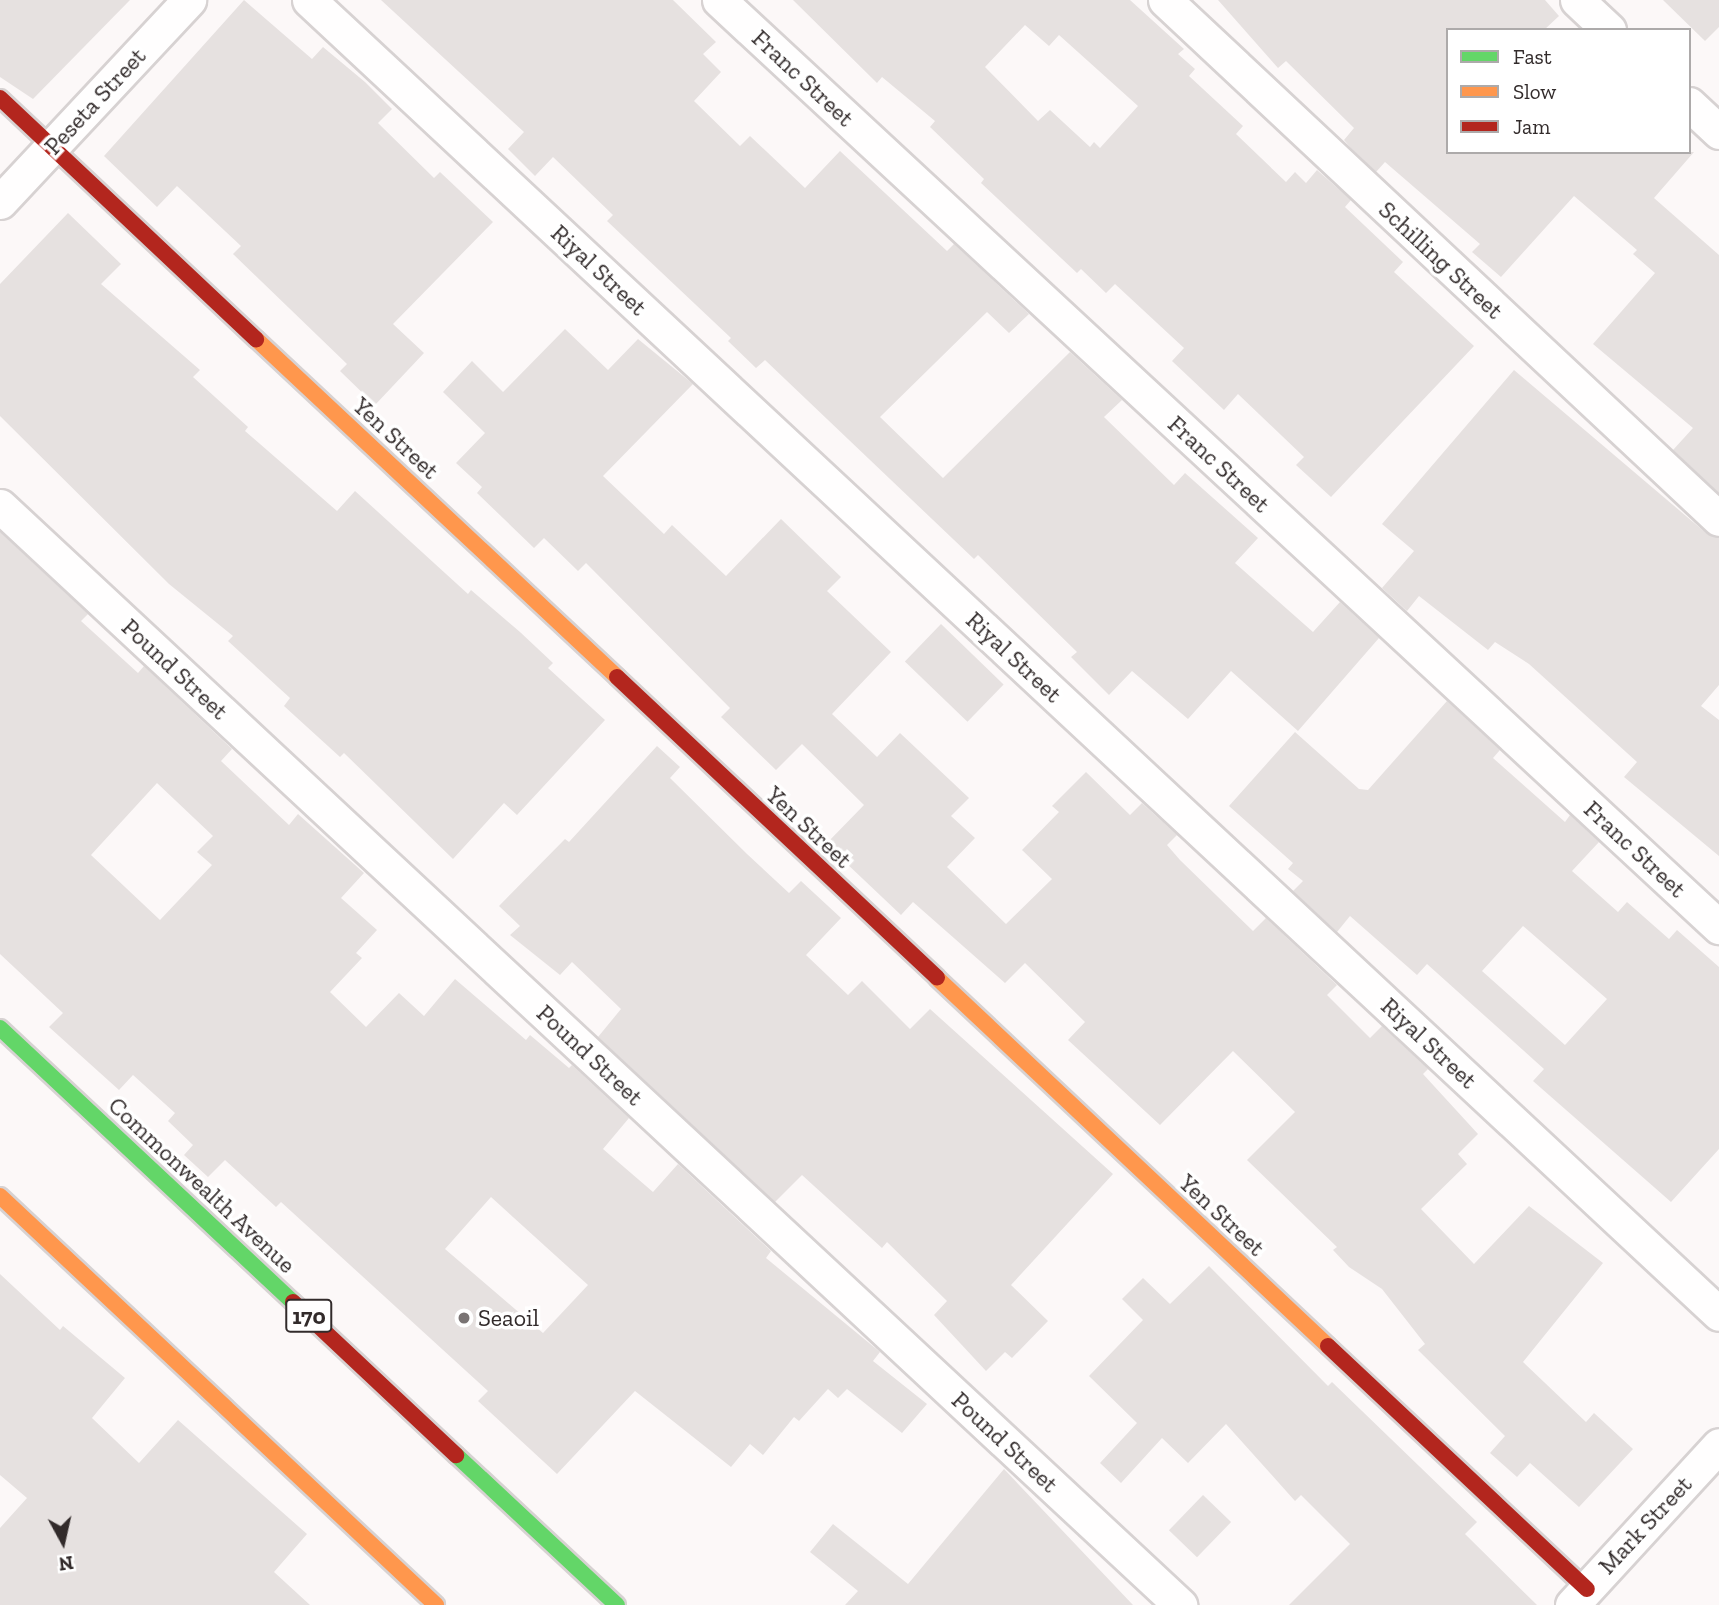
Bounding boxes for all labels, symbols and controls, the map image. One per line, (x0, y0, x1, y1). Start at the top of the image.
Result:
street label: Franc Street (746, 24, 860, 132)
legend (1446, 28, 1691, 154)
street label: Peseta Street (38, 42, 152, 160)
text: Fast (1513, 44, 1552, 69)
text: Slow (1513, 79, 1556, 104)
text: Jam (1513, 114, 1550, 139)
street label: Schilling Street (1373, 195, 1509, 325)
street label: Riyal Street (545, 218, 653, 322)
street label: Yen Street (347, 391, 445, 485)
street label: Franc Street (1162, 410, 1276, 518)
street label: Riyal Street (960, 605, 1068, 709)
street label: Pound Street (116, 613, 234, 725)
street label: Yen Street (760, 780, 858, 874)
street label: Franc Street (1578, 795, 1692, 903)
street label: Riyal Street (1375, 991, 1483, 1095)
street label: Pound Street (531, 999, 649, 1111)
street label: Commonwealth Avenue (102, 1091, 302, 1279)
street label: Yen Street (1173, 1168, 1271, 1262)
road number: 170 (284, 1296, 334, 1336)
place label: Seaoil (478, 1304, 539, 1332)
marker: Seaoil (456, 1310, 472, 1326)
street label: Pound Street (946, 1386, 1064, 1498)
street label: Mark Street (1592, 1470, 1698, 1580)
north arrow (28, 1507, 98, 1577)
text: N (57, 1551, 75, 1576)

